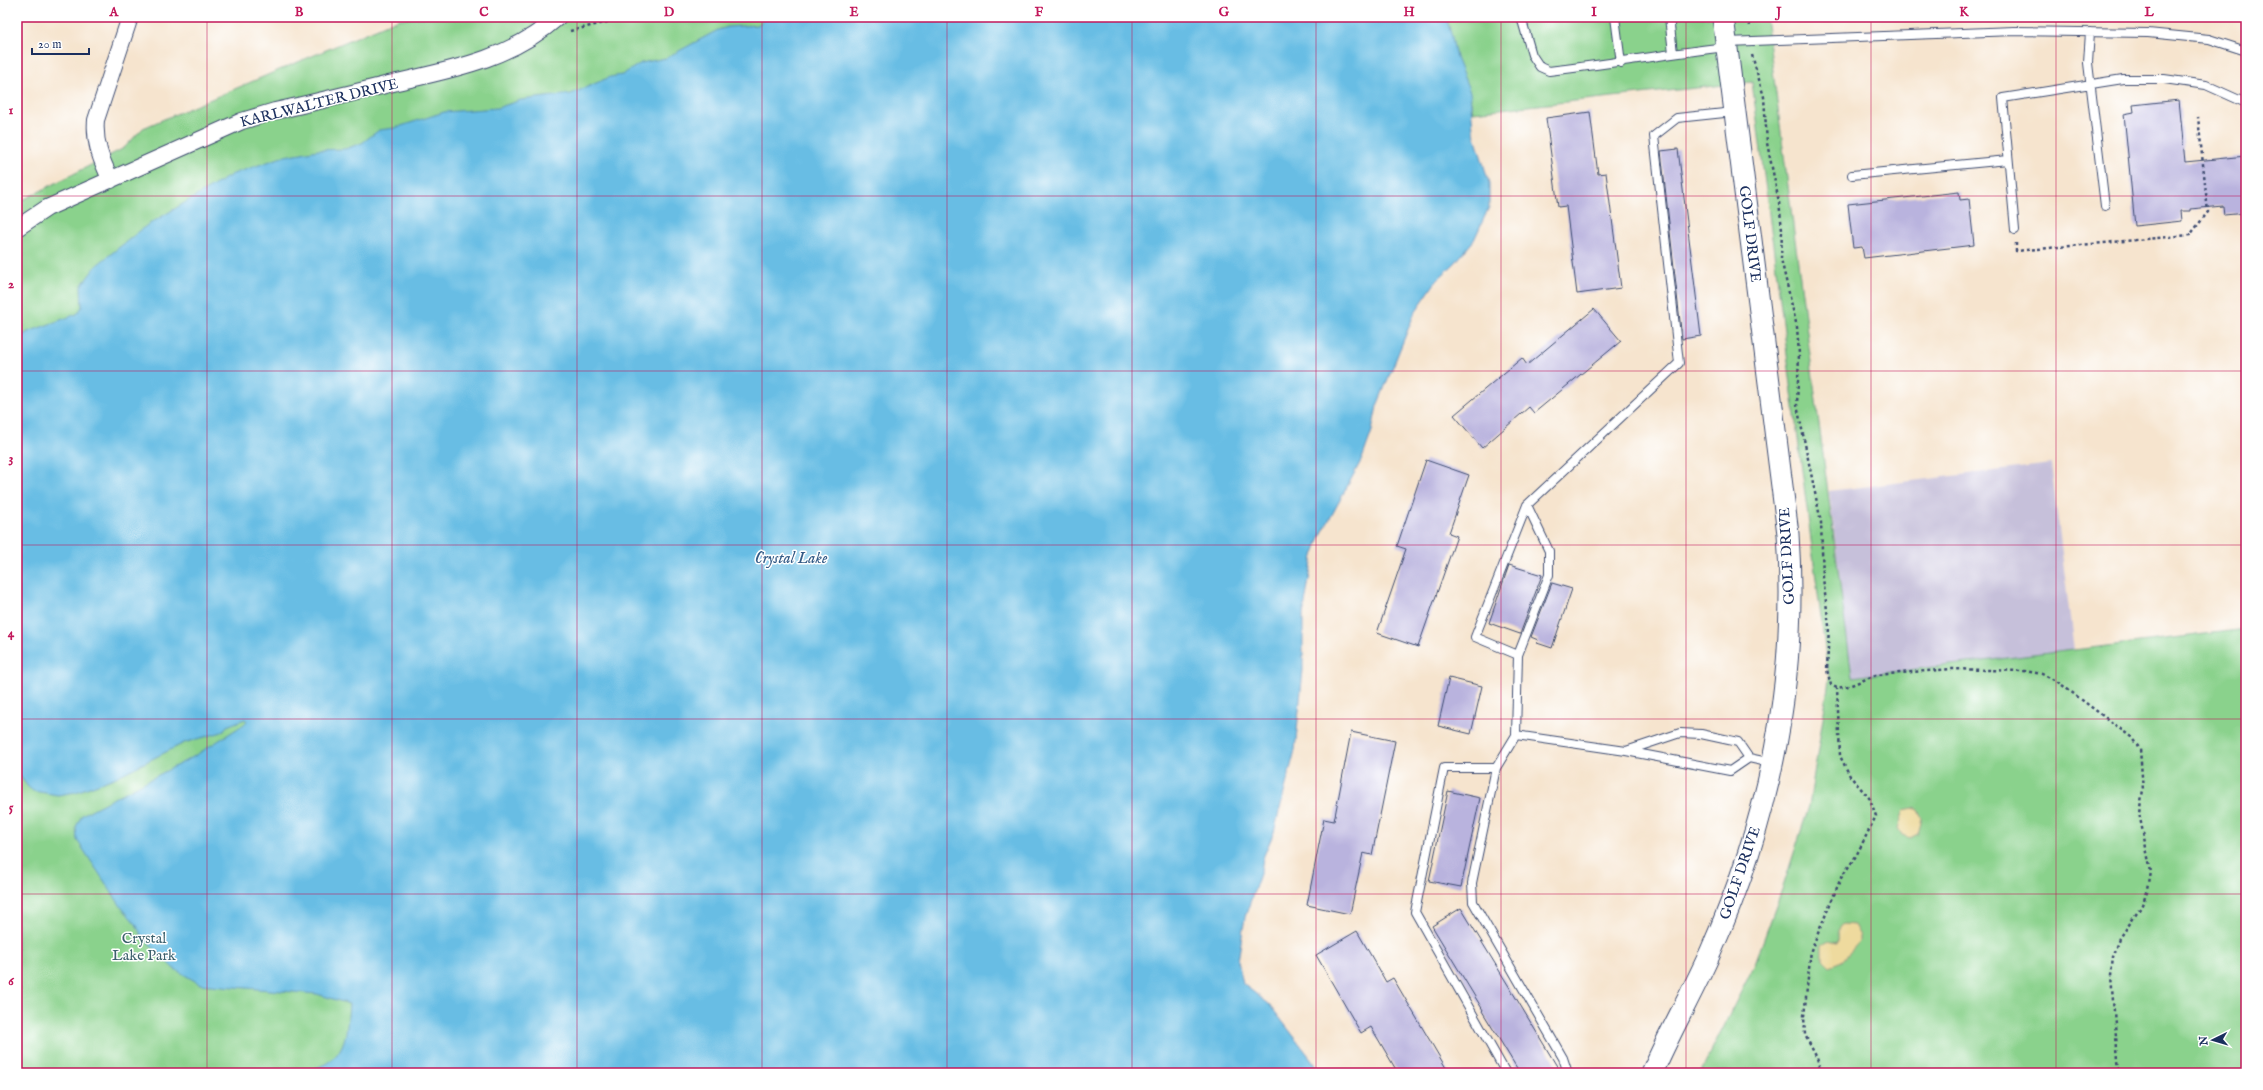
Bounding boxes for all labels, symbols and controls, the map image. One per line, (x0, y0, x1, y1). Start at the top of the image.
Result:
text: A (109, 4, 120, 21)
text: B (295, 4, 304, 21)
text: C (479, 4, 489, 21)
text: D (664, 4, 675, 21)
text: E (849, 4, 859, 21)
text: F (1035, 4, 1044, 21)
text: G (1219, 4, 1230, 21)
text: H (1403, 4, 1415, 21)
text: I (1591, 4, 1597, 21)
text: J (1774, 4, 1782, 21)
text: K (1959, 4, 1969, 21)
text: L (2143, 4, 2154, 21)
scale bar (32, 30, 89, 56)
text: 20 m (38, 37, 61, 52)
street label: KARLWALTER DRIVE (238, 74, 400, 132)
text: 1 (9, 102, 14, 119)
street label: GOLF DRIVE (1735, 185, 1765, 283)
text: 2 (8, 276, 14, 293)
text: 3 (9, 450, 14, 467)
street label: GOLF DRIVE (1775, 507, 1799, 605)
water label: Crystal Lake (755, 549, 828, 569)
text: 4 (8, 625, 15, 642)
text: 5 (9, 799, 14, 816)
street label: GOLF DRIVE (1715, 824, 1765, 922)
park label: Crystal Lake Park (112, 929, 177, 965)
text: 6 (8, 973, 14, 990)
north arrow (2193, 1020, 2233, 1060)
text: N (2197, 1035, 2212, 1047)

